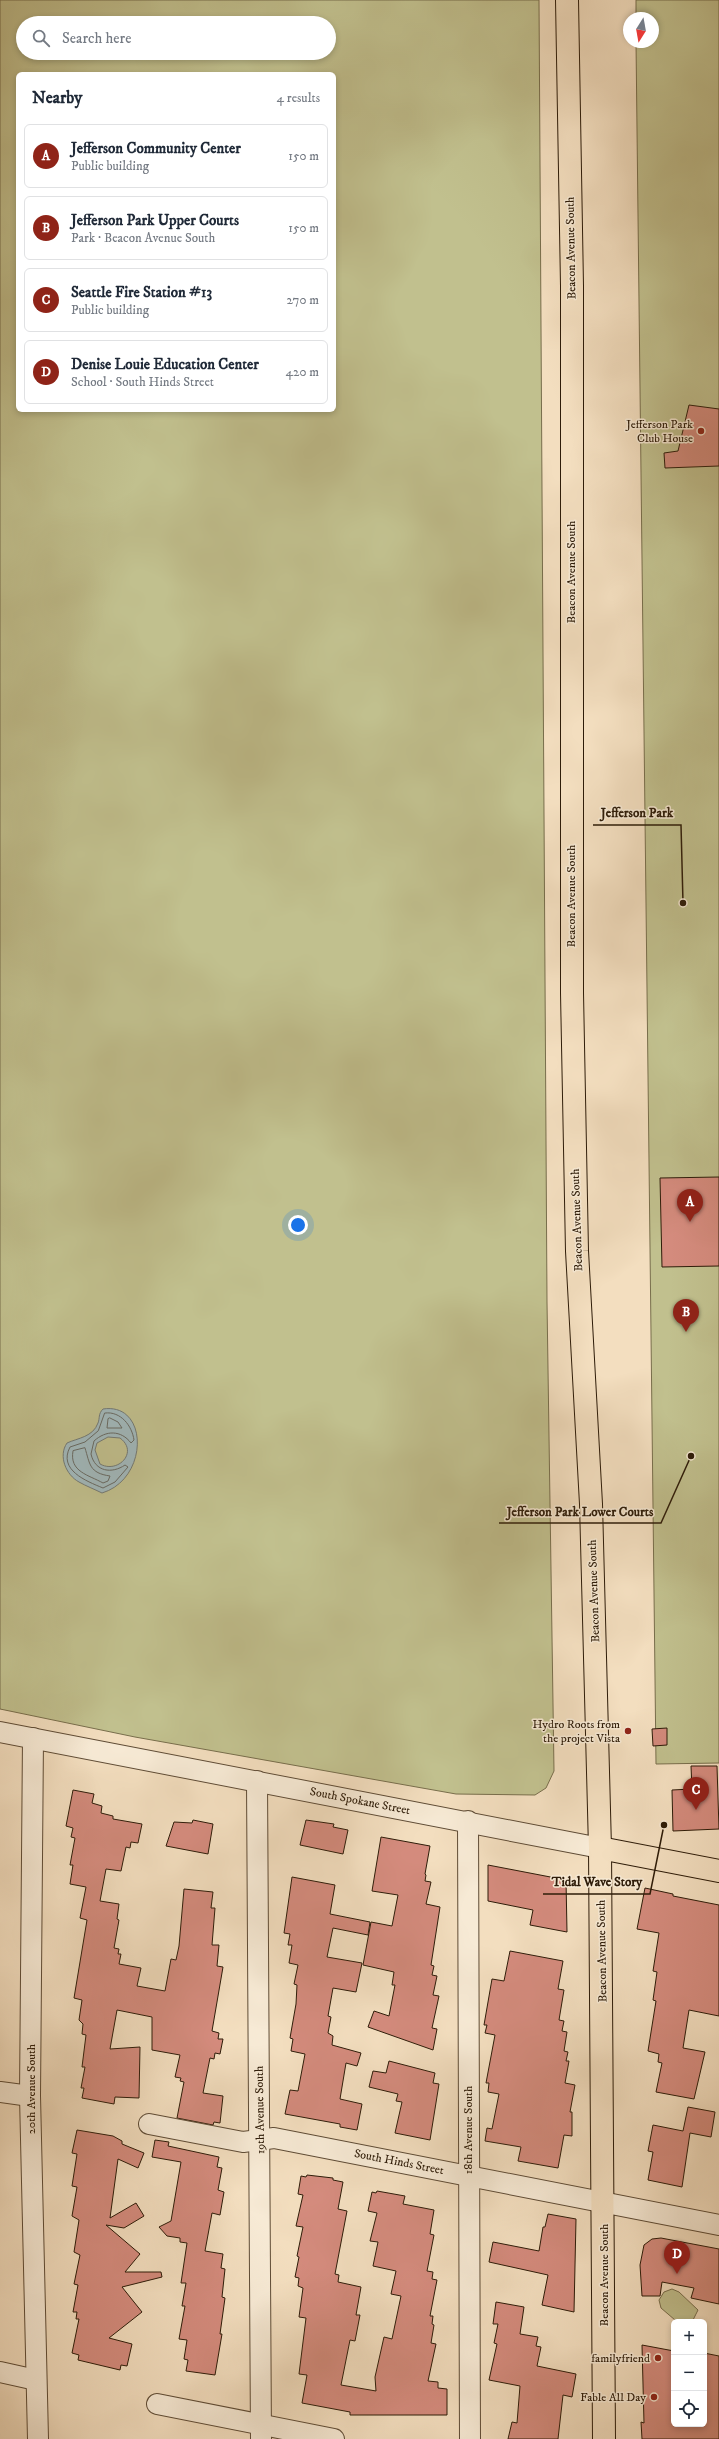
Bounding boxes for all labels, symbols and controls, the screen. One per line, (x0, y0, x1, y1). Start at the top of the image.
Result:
north arrow (623, 12, 659, 48)
search box (16, 16, 336, 60)
icon: search (30, 27, 52, 49)
text: Search here (62, 29, 131, 48)
text: Nearby (32, 87, 82, 109)
text: 4 results (277, 90, 320, 106)
text: Jefferson Community Center (71, 139, 241, 158)
text: A (42, 148, 50, 164)
text: 150 m (288, 148, 319, 164)
text: Public building (71, 158, 149, 174)
street label: Beacon Avenue South (563, 196, 579, 299)
text: Jefferson Park Upper Courts (71, 211, 239, 230)
text: B (42, 220, 50, 236)
text: 150 m (288, 220, 319, 236)
text: Park · Beacon Avenue South (71, 230, 215, 246)
text: Seattle Fire Station #13 (71, 283, 212, 302)
text: C (42, 292, 50, 308)
text: 270 m (287, 292, 319, 308)
text: Public building (71, 302, 149, 318)
text: Denise Louie Education Center (71, 355, 259, 374)
text: D (41, 364, 51, 380)
text: 420 m (286, 364, 319, 380)
text: School · South Hinds Street (71, 374, 214, 390)
place label: Jefferson Park Club House (625, 417, 693, 446)
marker: Jefferson Park Club House (696, 426, 706, 436)
street label: Beacon Avenue South (564, 520, 579, 623)
callout: Jefferson Park (593, 800, 681, 825)
text: Jefferson Park (599, 805, 674, 822)
street label: Beacon Avenue South (564, 844, 579, 947)
street label: Beacon Avenue South (568, 1168, 586, 1272)
pin: A (677, 1189, 703, 1222)
your location (288, 1215, 308, 1235)
pin: B (673, 1299, 699, 1332)
callout: Jefferson Park Lower Courts (499, 1498, 661, 1523)
text: Jefferson Park Lower Courts (505, 1504, 654, 1521)
street label: Beacon Avenue South (585, 1539, 603, 1643)
place label: Hydro Roots from the project Vista (533, 1717, 621, 1746)
marker: Hydro Roots from the project Vista (623, 1726, 633, 1736)
pin: C (683, 1777, 709, 1810)
street label: South Spokane Street (309, 1784, 412, 1818)
callout: Tidal Wave Story (543, 1869, 650, 1894)
text: Tidal Wave Story (551, 1874, 643, 1891)
street label: Beacon Avenue South (594, 1899, 610, 2002)
street label: 20th Avenue South (24, 2043, 39, 2134)
street label: 19th Avenue South (252, 2065, 268, 2154)
street label: 18th Avenue South (461, 2085, 476, 2174)
street label: South Hinds Street (353, 2146, 445, 2178)
street label: Beacon Avenue South (597, 2223, 612, 2326)
pin: D (664, 2241, 690, 2274)
map controls (671, 2319, 707, 2427)
button: + (671, 2319, 707, 2355)
place label: familyfriend (591, 2351, 650, 2366)
marker: familyfriend (653, 2353, 663, 2363)
button: − (671, 2355, 707, 2391)
place label: Fable All Day (580, 2390, 646, 2405)
button: locate (671, 2391, 707, 2427)
marker: Fable All Day (649, 2392, 659, 2402)

